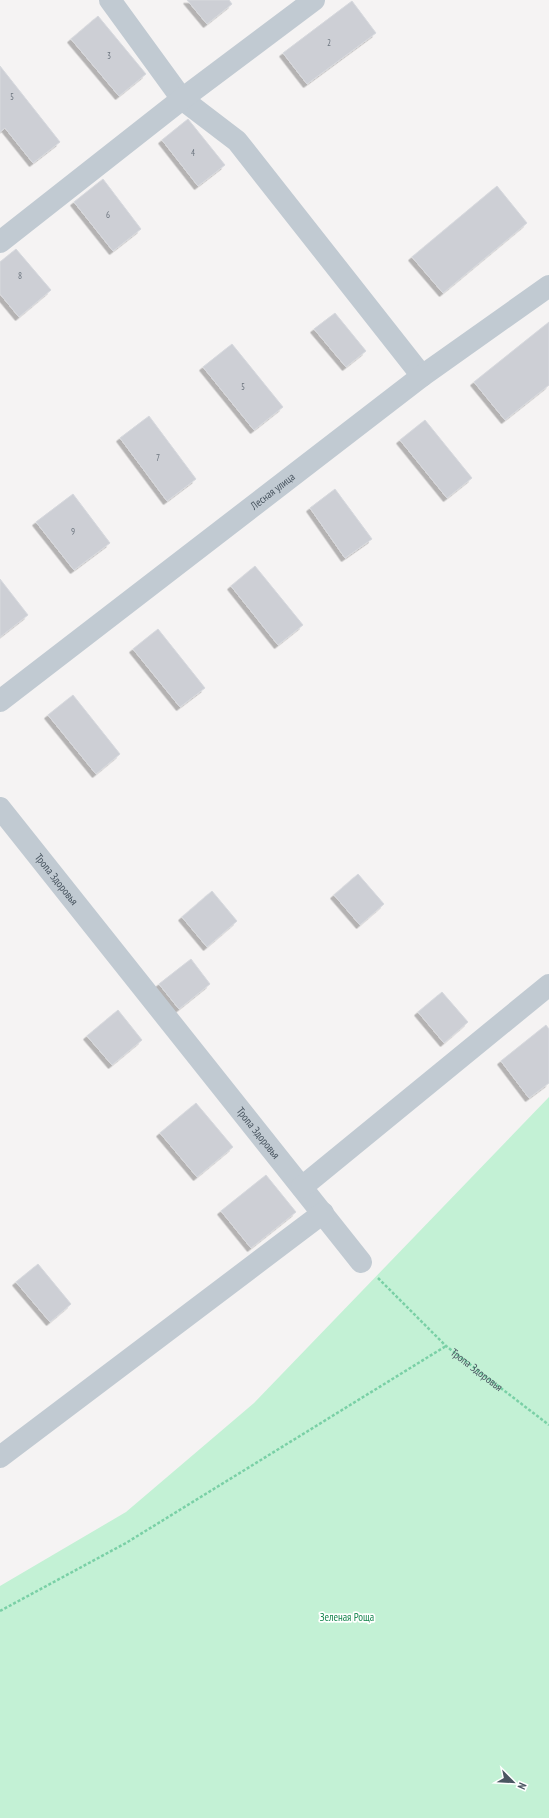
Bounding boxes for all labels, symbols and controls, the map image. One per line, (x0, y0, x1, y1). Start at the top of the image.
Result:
house number: 2 (327, 37, 331, 48)
house number: 3 (107, 50, 111, 61)
house number: 5 (10, 91, 14, 102)
house number: 4 (191, 147, 195, 158)
house number: 6 (106, 209, 110, 220)
house number: 8 (18, 270, 22, 281)
house number: 5 (241, 381, 245, 392)
house number: 7 (156, 452, 160, 463)
street label: Лесная улица (247, 470, 298, 513)
house number: 9 (71, 526, 75, 537)
street label: Тропа Здоровья (32, 851, 81, 908)
street label: Тропа Здоровья (234, 1104, 283, 1161)
street label: Тропа Здоровья (448, 1345, 506, 1394)
park label: Зеленая Роща (320, 1610, 374, 1624)
north arrow (493, 1762, 533, 1802)
text: N (515, 1781, 530, 1792)

